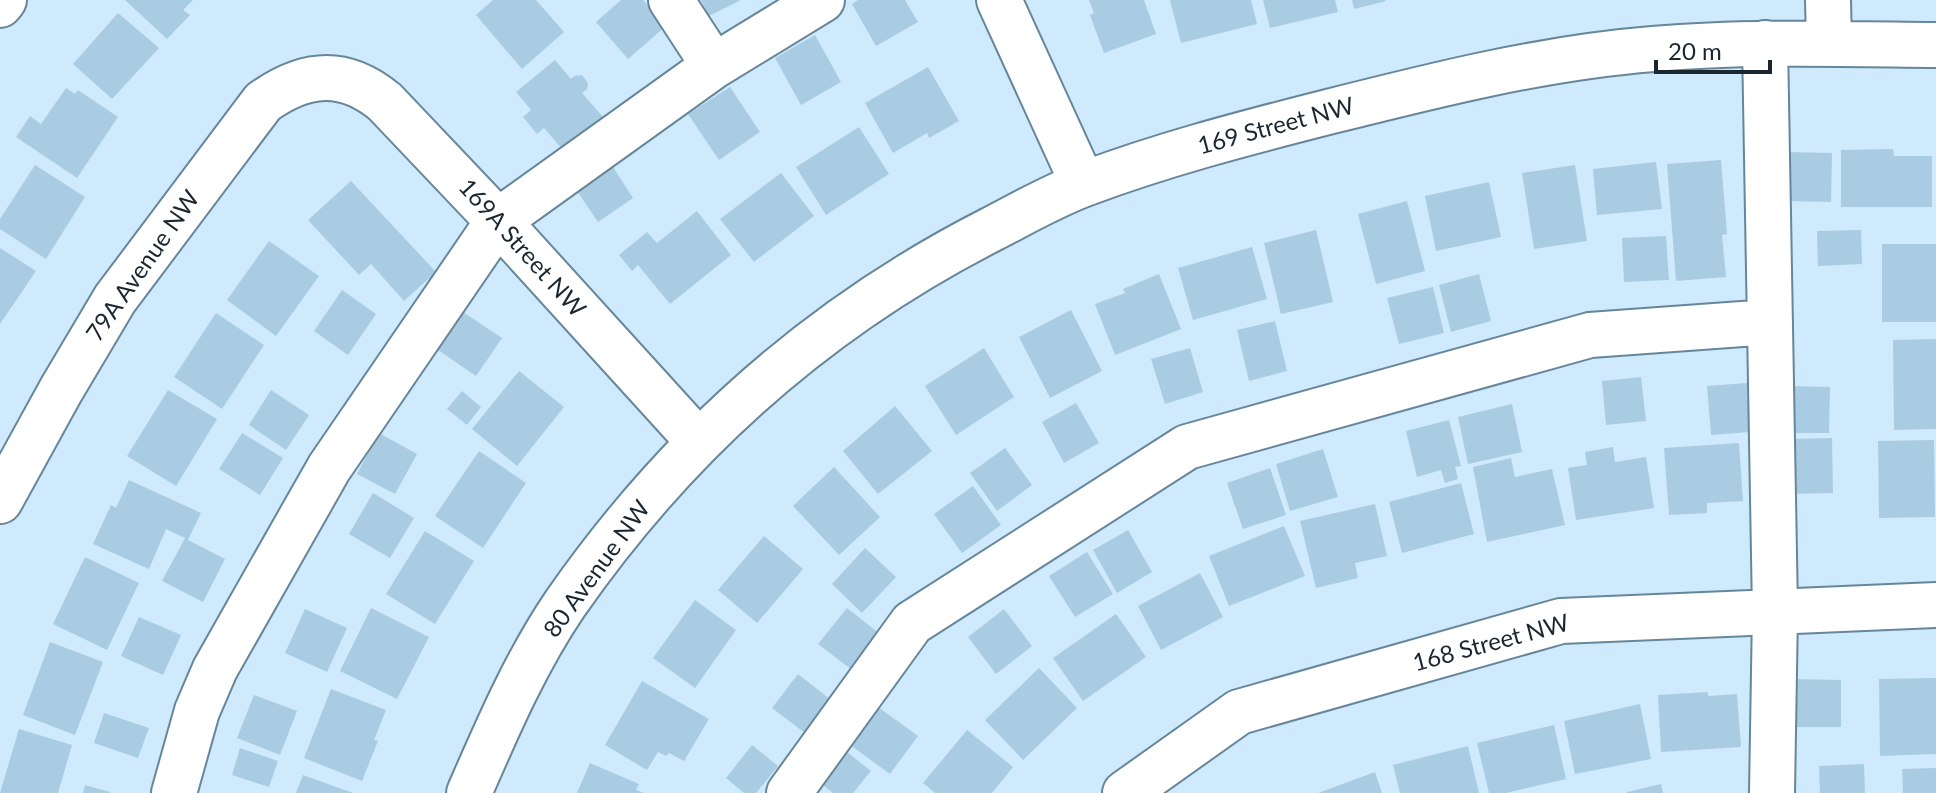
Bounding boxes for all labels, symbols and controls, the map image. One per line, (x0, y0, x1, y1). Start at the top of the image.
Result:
scale bar (1656, 24, 1770, 74)
text: 20 m (1668, 36, 1722, 65)
street label: 169 Street NW (1194, 90, 1357, 159)
street label: 169A Street NW (453, 172, 593, 322)
street label: 79A Avenue NW (79, 184, 205, 346)
street label: 80 Avenue NW (536, 494, 655, 642)
street label: 168 Street NW (1409, 607, 1572, 676)

